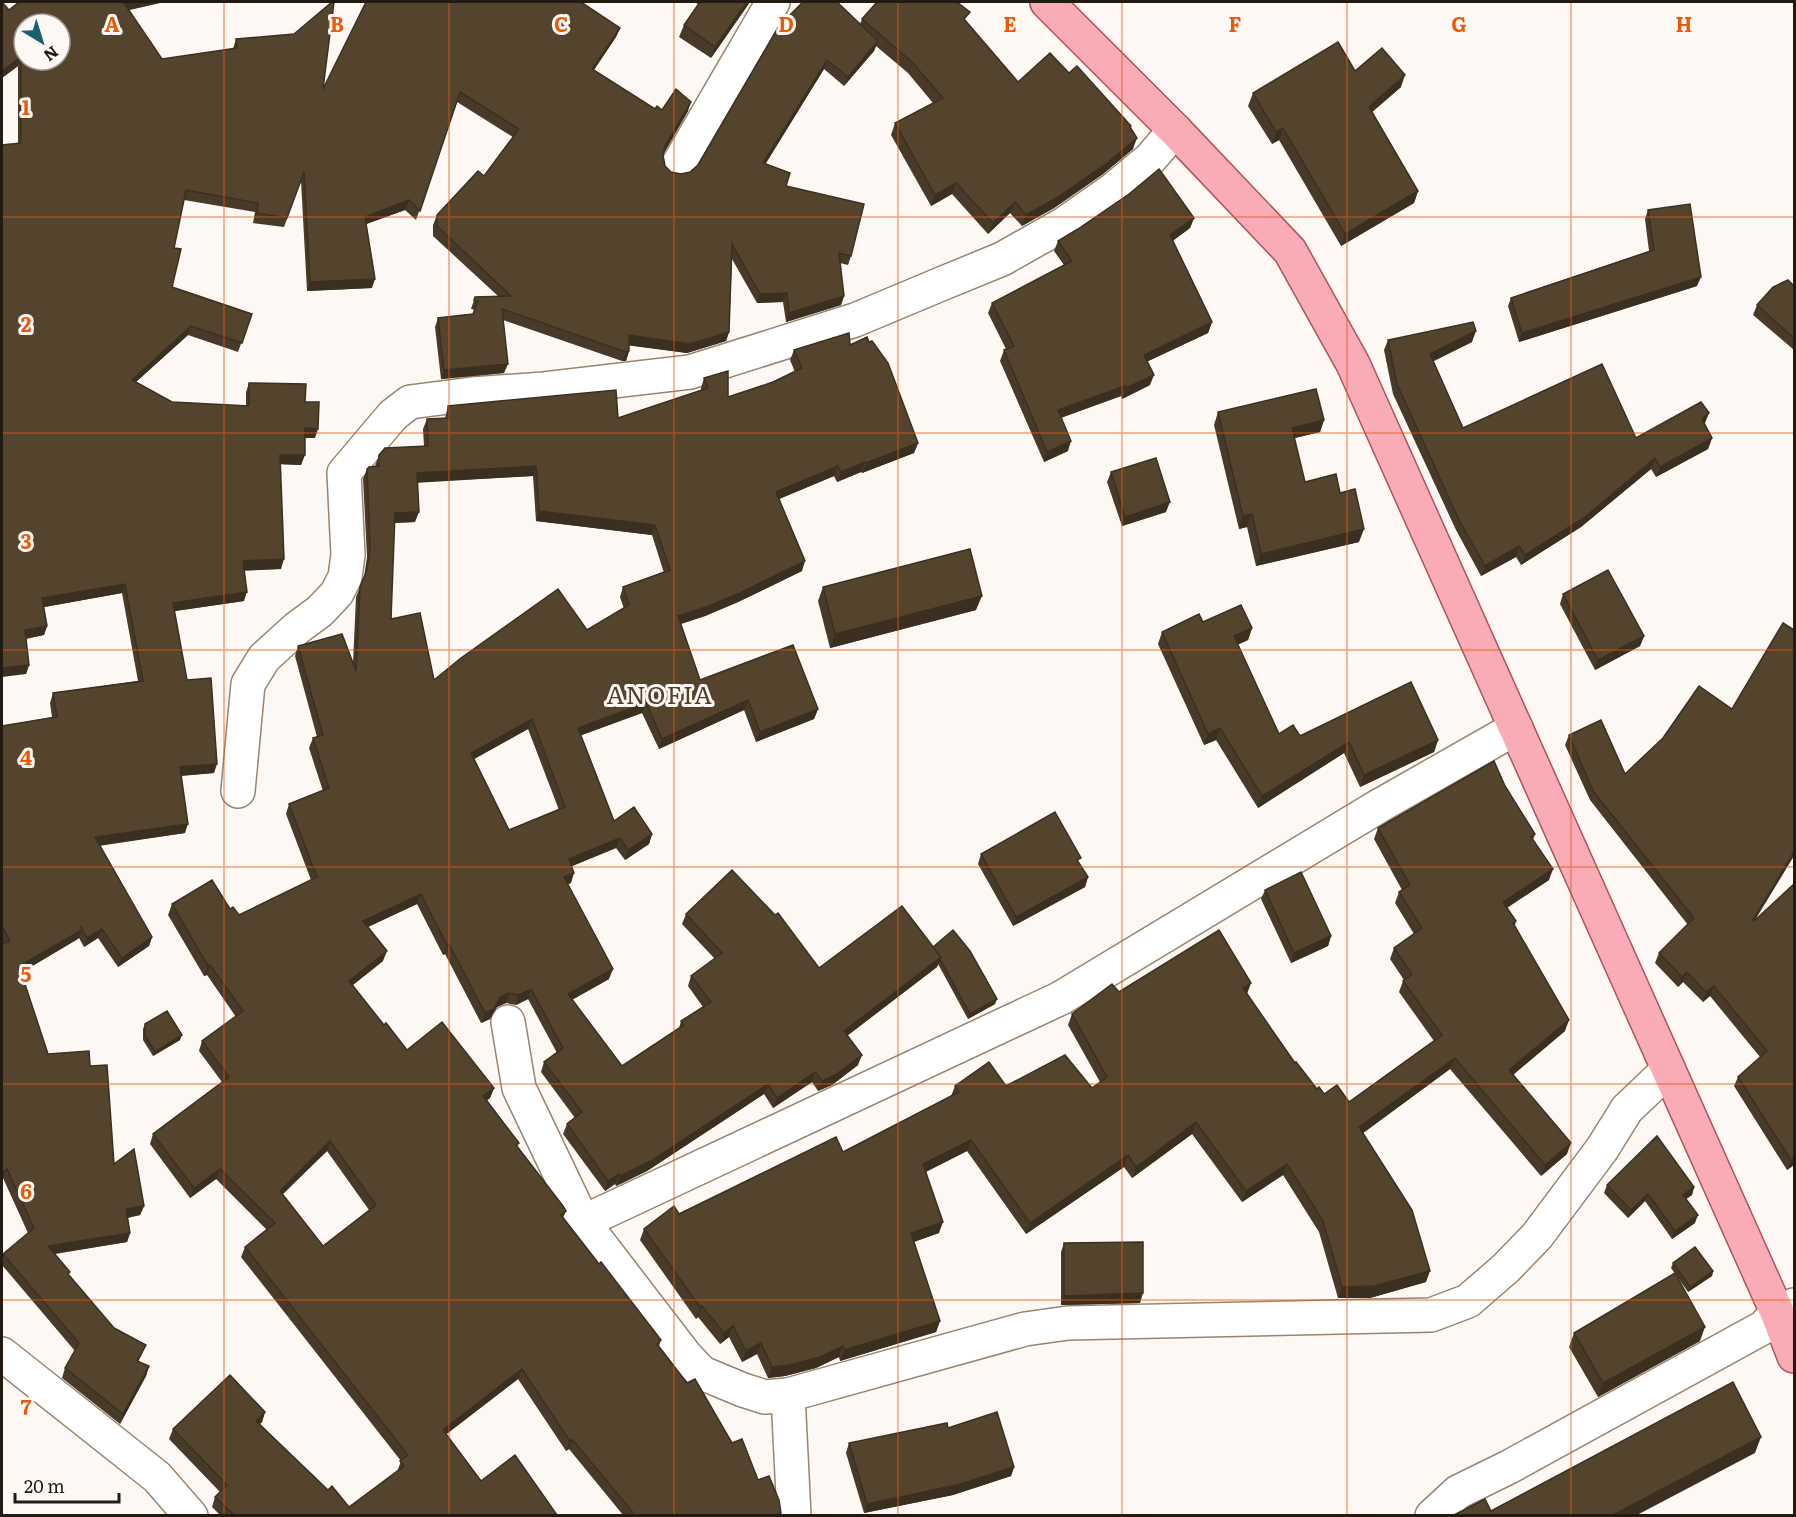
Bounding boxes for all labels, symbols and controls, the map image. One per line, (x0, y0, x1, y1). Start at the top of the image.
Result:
text: A (104, 8, 120, 38)
text: B (330, 8, 344, 38)
text: C (554, 8, 568, 38)
text: D (778, 8, 794, 38)
text: E (1003, 8, 1017, 38)
text: F (1229, 8, 1242, 38)
text: G (1451, 8, 1467, 38)
text: H (1676, 8, 1692, 38)
north arrow (12, 12, 72, 72)
text: N (39, 41, 65, 68)
text: 1 (22, 91, 30, 121)
text: 2 (21, 308, 32, 338)
text: 3 (20, 525, 32, 555)
district label: ANOFIA (607, 676, 713, 711)
text: 4 (20, 741, 32, 771)
text: 5 (21, 958, 32, 988)
text: 6 (20, 1175, 32, 1205)
text: 7 (21, 1391, 32, 1421)
scale bar (15, 1466, 118, 1504)
text: 20 m (24, 1472, 65, 1499)

